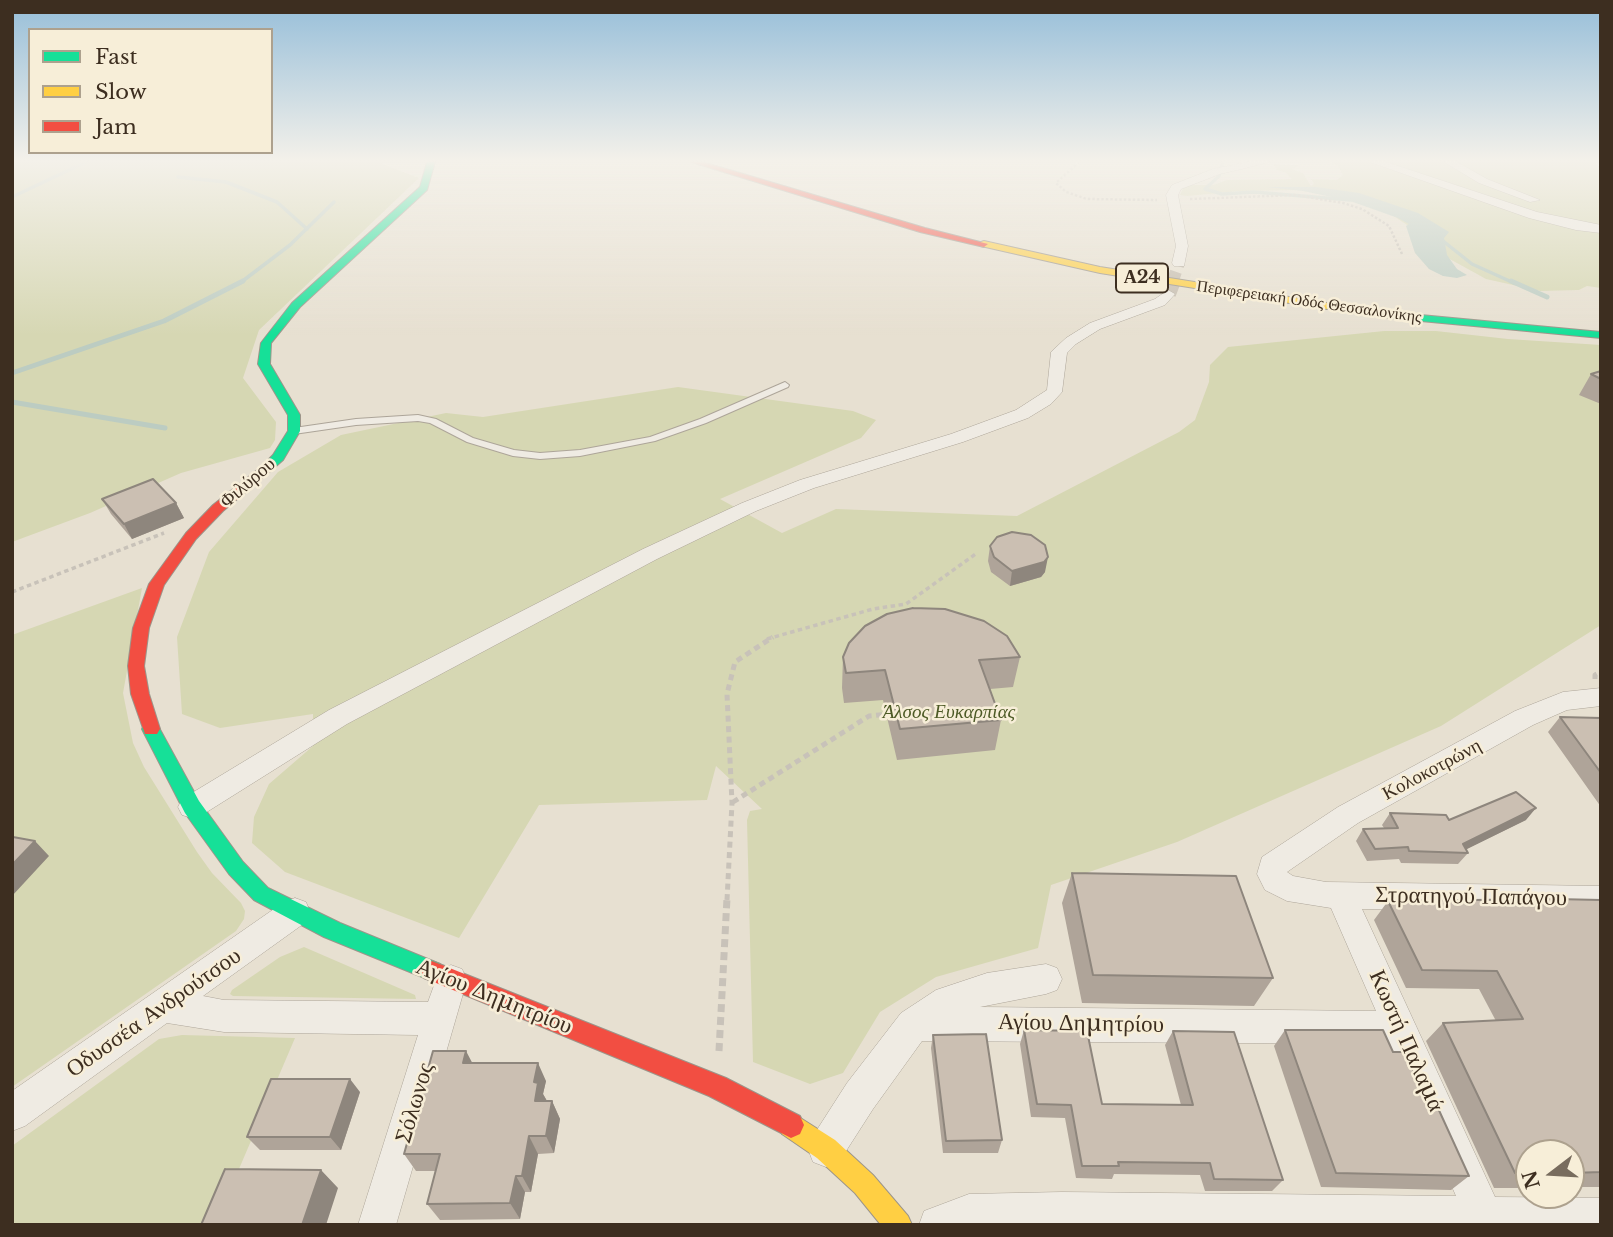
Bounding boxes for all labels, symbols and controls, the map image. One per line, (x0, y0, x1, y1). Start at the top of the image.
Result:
legend (28, 28, 273, 154)
text: Fast (95, 44, 137, 70)
text: Slow (95, 79, 147, 105)
text: Jam (95, 114, 137, 140)
road number: Α24 (1116, 264, 1168, 292)
street label: Περιφερειακή Οδός Θεσσαλονίκης (1195, 277, 1423, 327)
street label: Φιλύρου (216, 453, 280, 513)
park label: Άλσος Ευκαρπίας (883, 702, 1015, 724)
street label: Κολοκοτρώνη (1379, 734, 1485, 806)
street label: Στρατηγού Παπάγου (1375, 882, 1567, 912)
street label: Οδυσσέα Ανδρούτσου (61, 942, 247, 1084)
street label: Αγίου Δημητρίου (412, 953, 576, 1041)
street label: Κωστή Παλαμά (1363, 966, 1449, 1116)
street label: Αγίου Δημητρίου (998, 1009, 1164, 1039)
street label: Σόλωνος (390, 1060, 440, 1146)
north arrow (1515, 1139, 1585, 1209)
text: N (1518, 1168, 1545, 1192)

